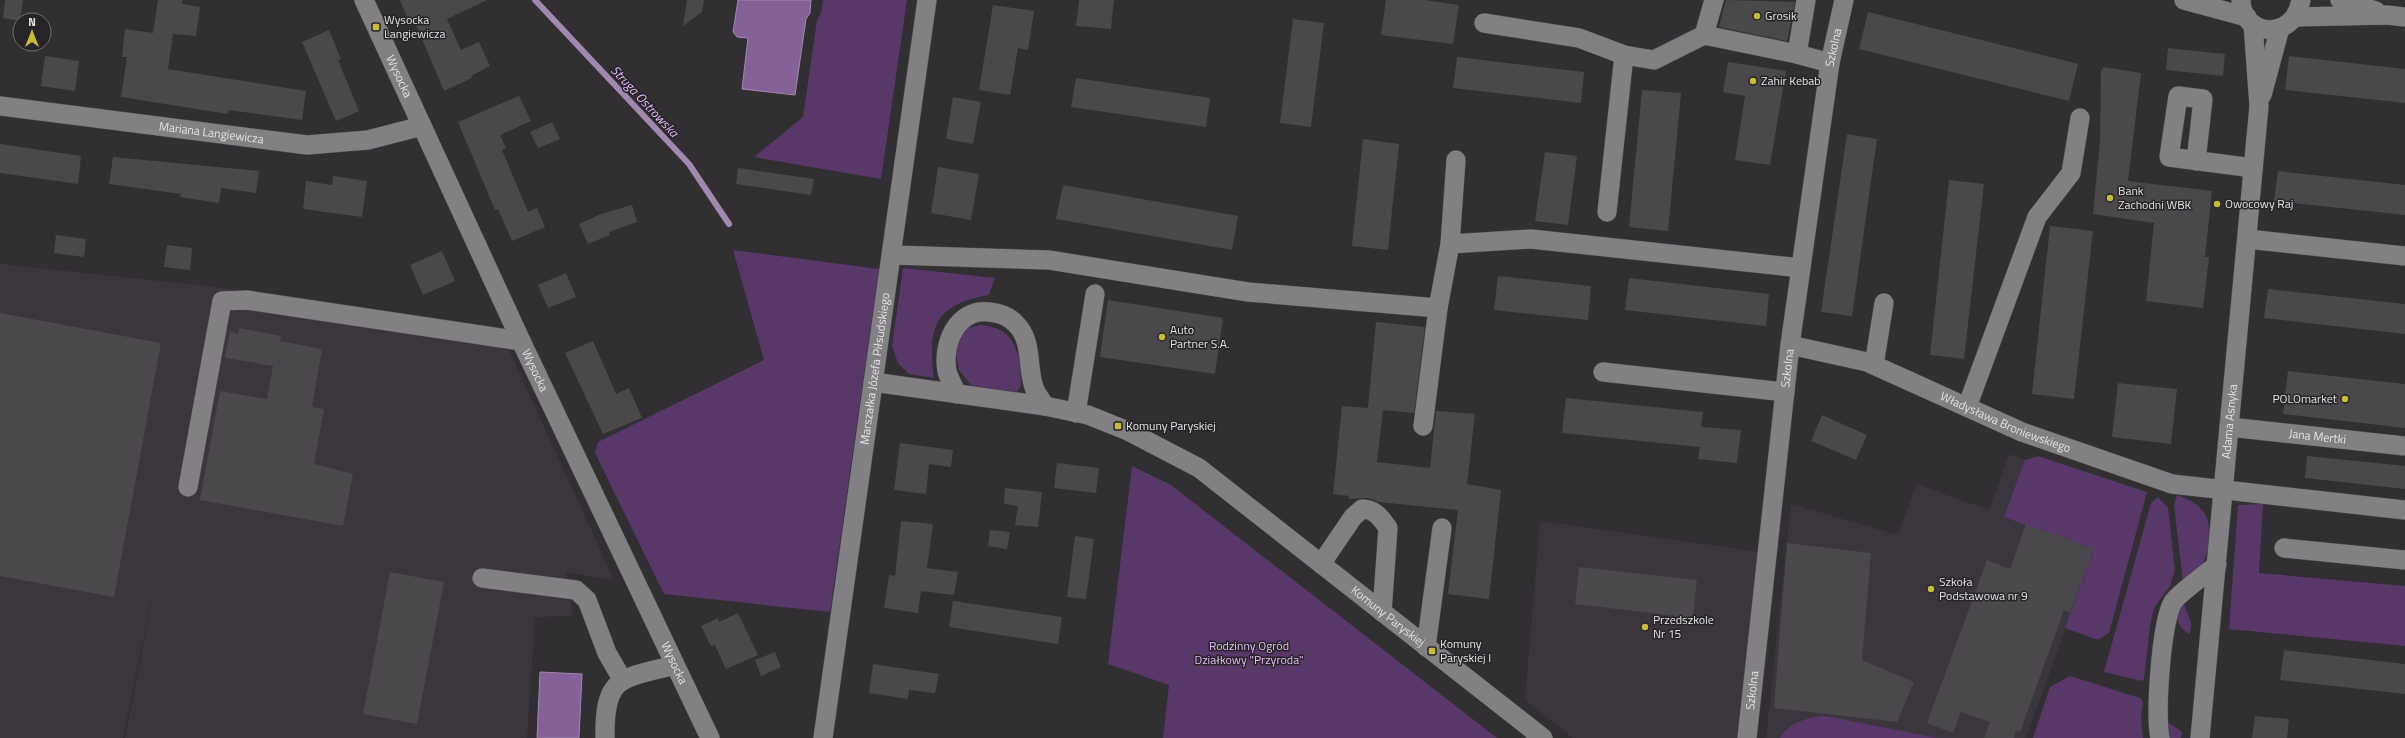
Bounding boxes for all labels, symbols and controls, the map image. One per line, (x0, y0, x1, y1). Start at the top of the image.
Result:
place label: Grosik (1765, 6, 1797, 25)
place label: Wysocka Langiewicza (384, 10, 445, 43)
marker: Grosik (1752, 11, 1762, 21)
north arrow (12, 12, 52, 52)
text: N (28, 14, 36, 30)
marker: Wysocka Langiewicza (371, 22, 381, 32)
street label: Szkolna (1820, 26, 1846, 68)
street label: Wysocka (381, 52, 418, 101)
water label: Struga Ostrowska (606, 61, 685, 142)
place label: Zahir Kebab (1761, 71, 1821, 90)
marker: Zahir Kebab (1748, 76, 1758, 86)
street label: Mariana Langiewicza (158, 116, 265, 148)
place label: Bank Zachodni WBK (2118, 181, 2192, 214)
marker: Bank Zachodni WBK (2105, 193, 2115, 203)
place label: Owocowy Raj (2225, 194, 2293, 213)
marker: Owocowy Raj (2212, 199, 2222, 209)
street label: Marszałka Józefa Piłsudskiego (854, 291, 895, 446)
place label: Auto Partner S.A. (1170, 320, 1230, 353)
marker: Auto Partner S.A. (1157, 332, 1167, 342)
street label: Wysocka (517, 346, 554, 395)
street label: Szkolna (1775, 348, 1799, 389)
street label: Adama Asnyka (2216, 383, 2242, 459)
street label: Władysława Broniewskiego (1937, 386, 2074, 457)
place label: POLOmarket (2273, 389, 2338, 408)
marker: POLOmarket (2340, 394, 2350, 404)
place label: Komuny Paryskiej (1126, 416, 1216, 435)
marker: Komuny Paryskiej (1113, 421, 1123, 431)
street label: Jana Mertki (2288, 424, 2347, 449)
place label: Szkoła Podstawowa nr 9 (1939, 572, 2028, 605)
street label: Komuny Paryskiej (1347, 581, 1430, 651)
marker: Szkoła Podstawowa nr 9 (1926, 584, 1936, 594)
place label: Przedszkole Nr 15 (1653, 610, 1714, 643)
marker: Przedszkole Nr 15 (1640, 622, 1650, 632)
place label: Komuny Paryskiej I (1440, 634, 1491, 667)
park label: Rodzinny Ogród Działkowy "Przyroda" (1194, 636, 1304, 669)
street label: Wysocka (656, 638, 693, 687)
marker: Komuny Paryskiej I (1427, 646, 1437, 656)
street label: Szkolna (1740, 670, 1763, 711)

